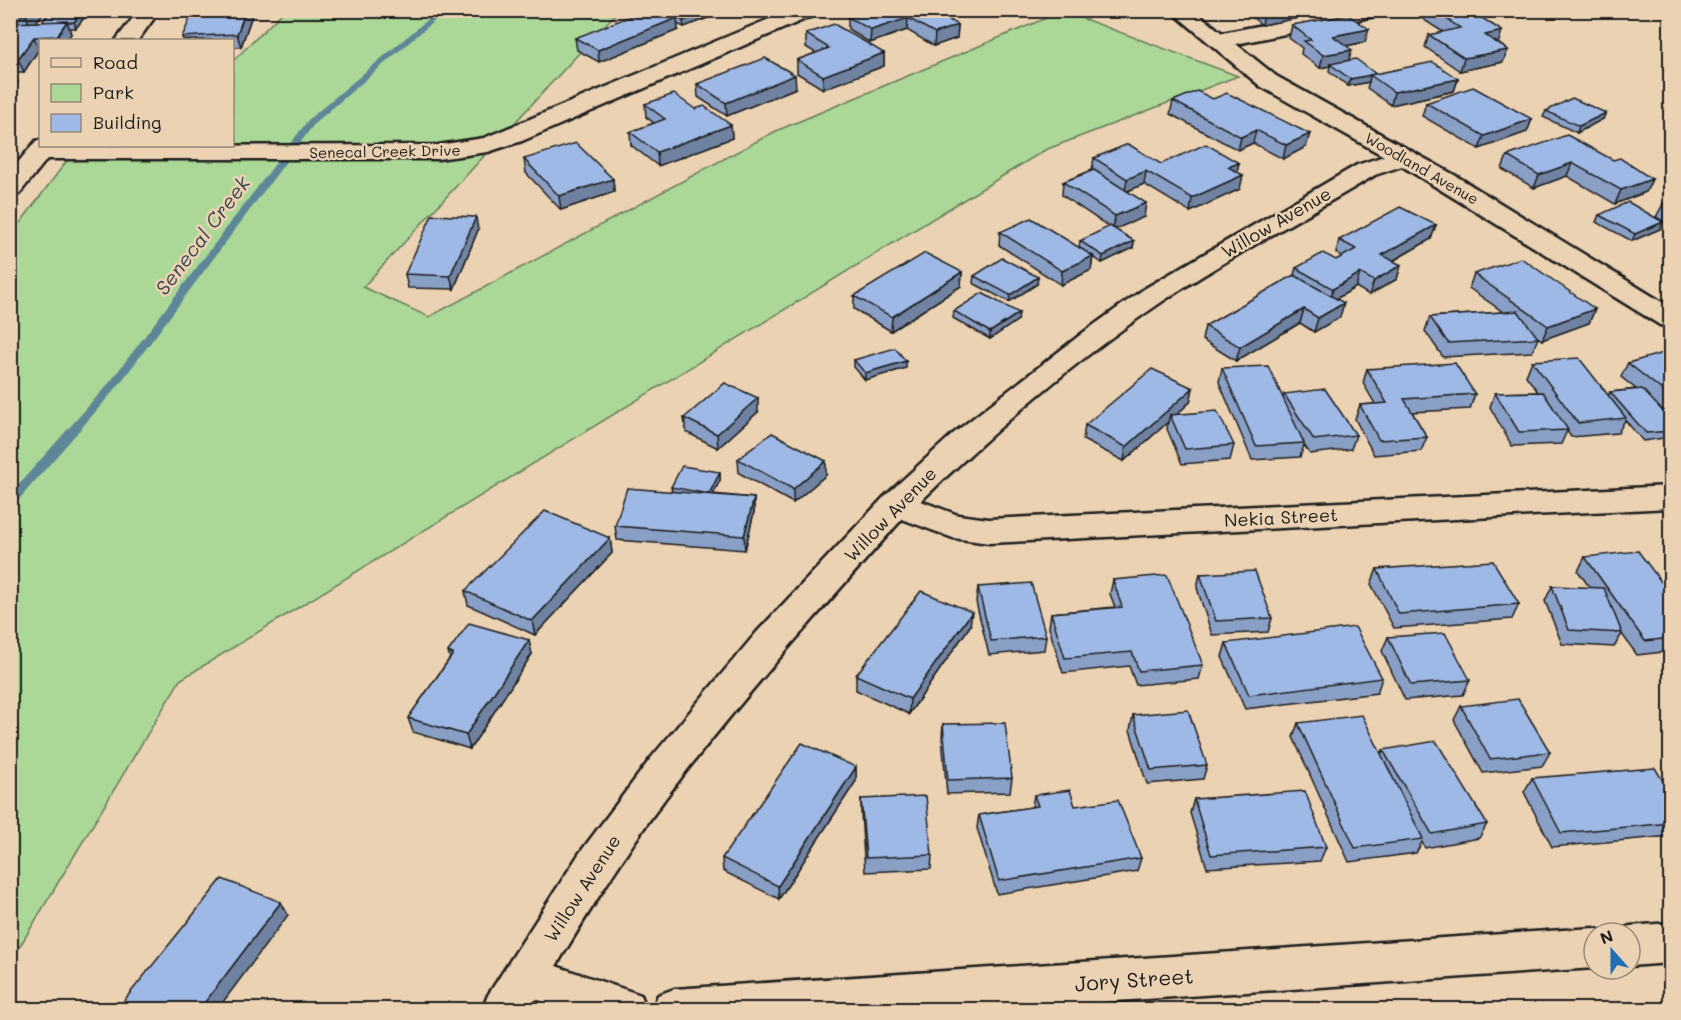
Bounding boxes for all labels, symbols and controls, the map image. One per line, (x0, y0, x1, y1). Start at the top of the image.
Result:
legend (39, 39, 234, 147)
text: Road (93, 50, 138, 74)
text: Park (93, 80, 134, 104)
text: Building (93, 110, 161, 134)
street label: Woodland Avenue (1362, 127, 1482, 209)
street label: Senecal Creek Drive (309, 140, 461, 162)
water label: Senecal Creek (149, 170, 255, 300)
street label: Willow Avenue (1217, 181, 1335, 263)
street label: Willow Avenue (839, 461, 941, 567)
street label: Nekia Street (1224, 502, 1338, 532)
street label: Willow Avenue (538, 830, 626, 946)
north arrow (1582, 921, 1642, 981)
text: N (1597, 925, 1616, 949)
street label: Jory Street (1074, 961, 1194, 997)

